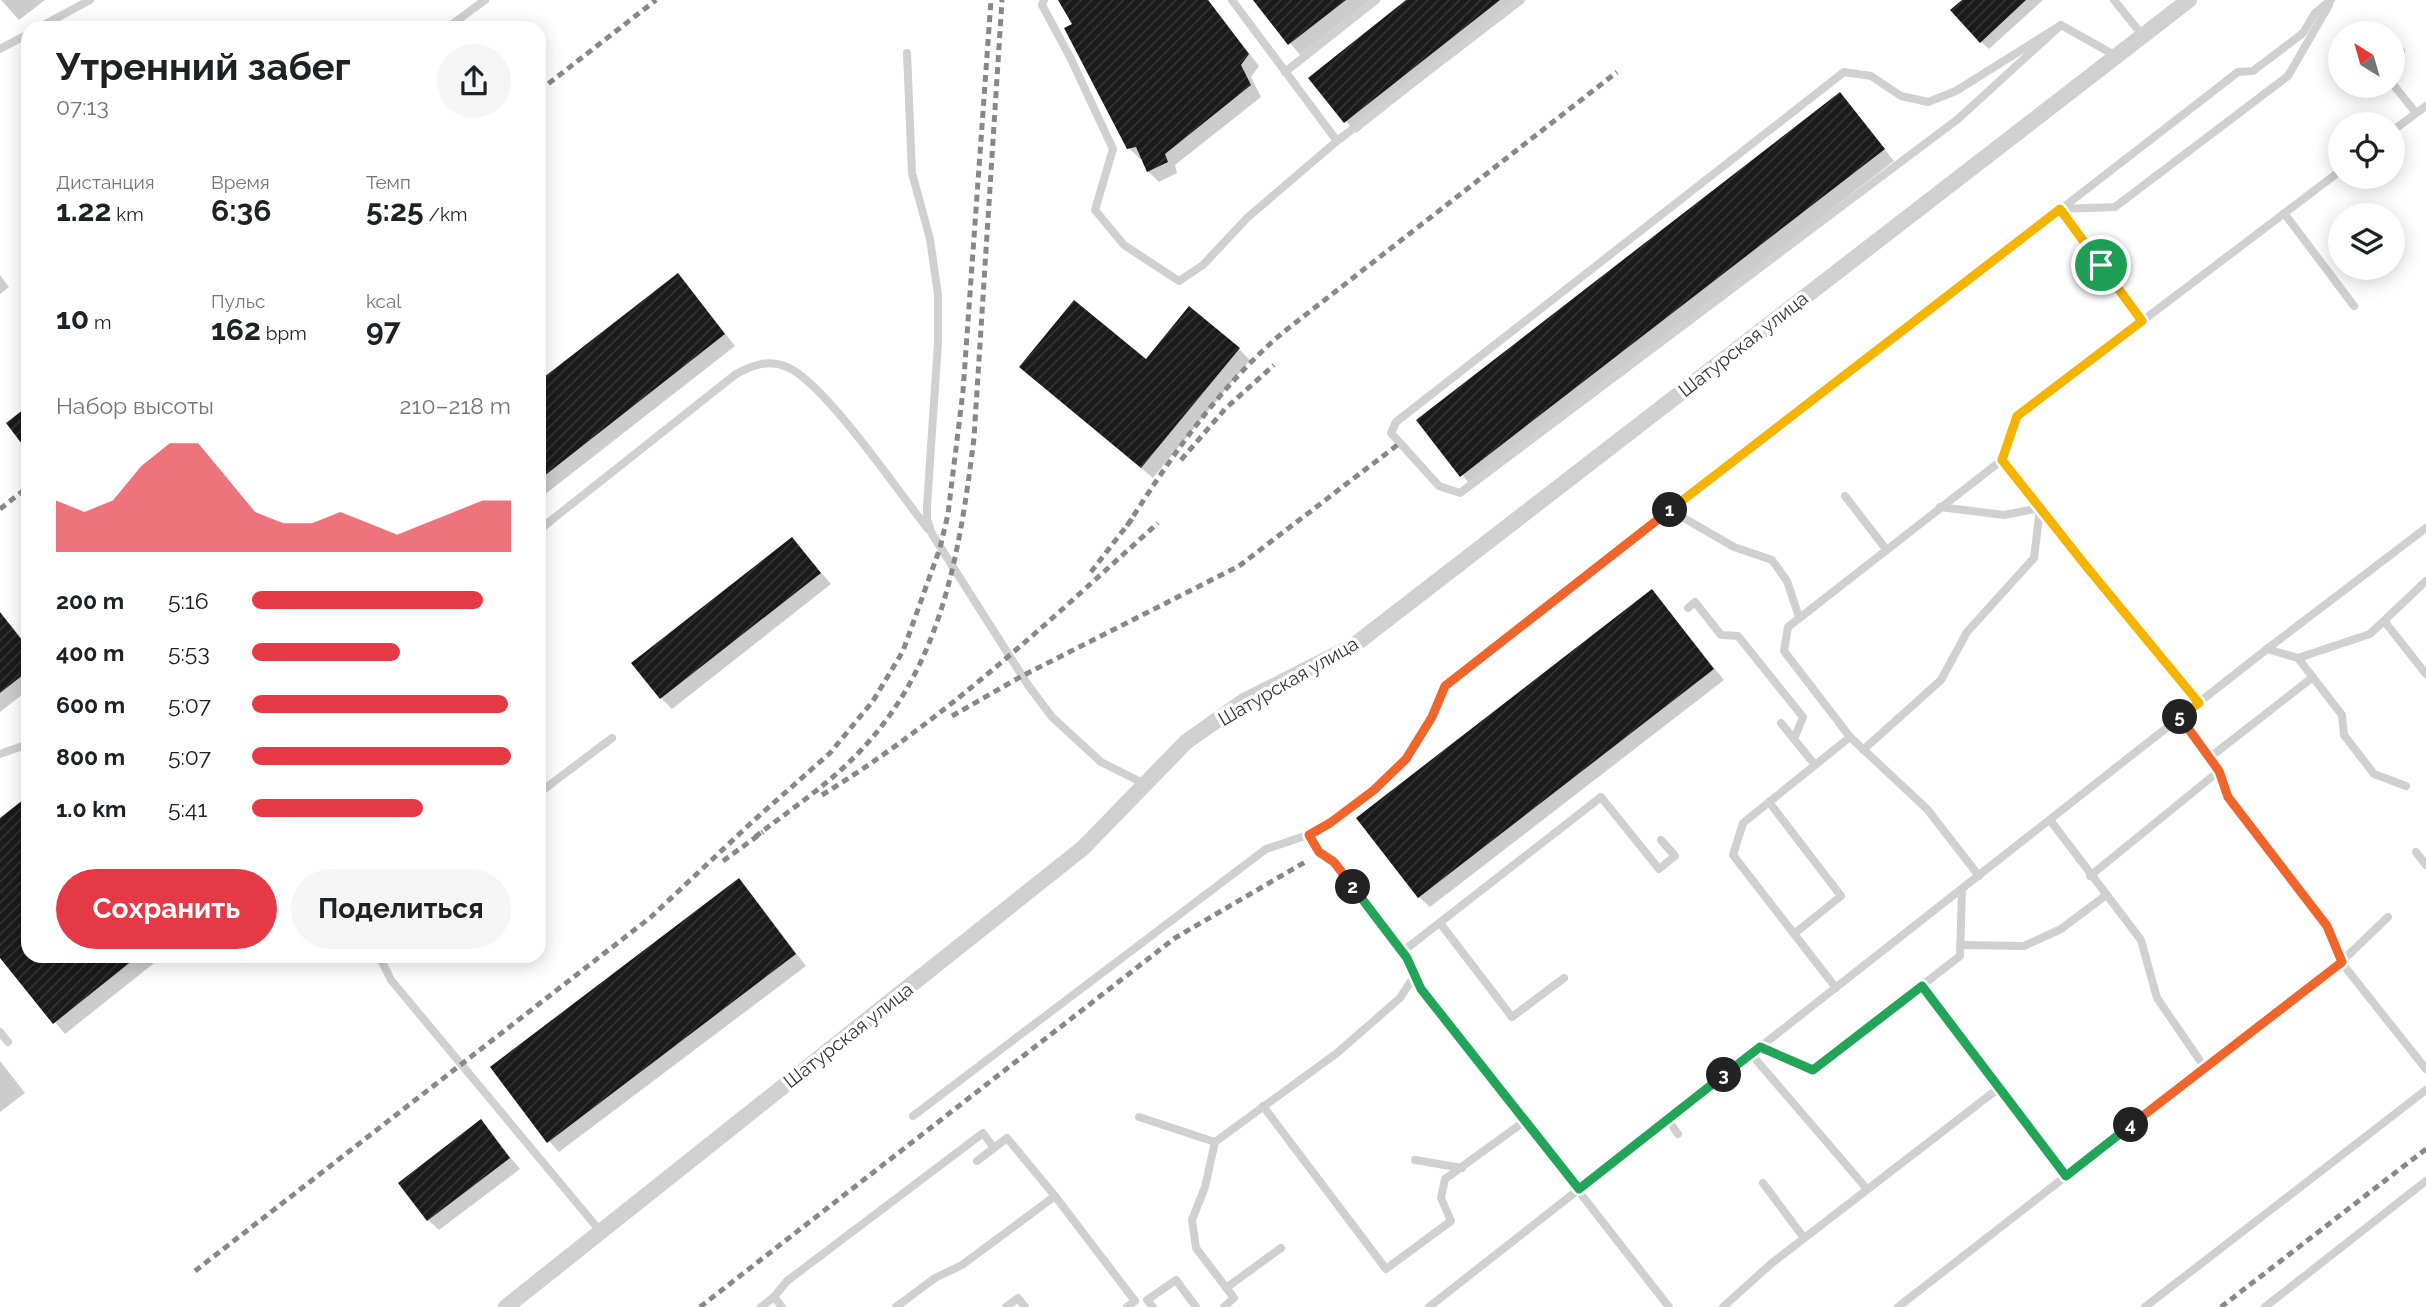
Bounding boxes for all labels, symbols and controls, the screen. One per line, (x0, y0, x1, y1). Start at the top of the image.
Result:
north arrow (2328, 21, 2404, 98)
map controls (2328, 21, 2405, 280)
text: Утренний забег (56, 44, 351, 89)
button: share (437, 44, 511, 118)
text: 07:13 (56, 93, 109, 120)
button: locate (2328, 112, 2405, 189)
text: Дистанция (56, 171, 155, 193)
text: Время (211, 171, 270, 193)
text: Темп (366, 171, 411, 193)
text: 1.22 (56, 193, 111, 228)
text: 6:36 (211, 193, 272, 228)
text: 5:25 (366, 193, 424, 228)
text: km (111, 203, 144, 225)
text: /km (424, 203, 467, 225)
button: layers (2328, 203, 2405, 280)
pin (2071, 235, 2131, 295)
icon: arrive (2082, 246, 2120, 284)
street label: Шатурская улица (1674, 287, 1812, 401)
text: Пульс (211, 290, 265, 312)
text: kcal (366, 290, 402, 312)
text: 10 (56, 301, 89, 336)
text: m (89, 311, 112, 333)
text: 162 (211, 312, 261, 347)
text: 97 (366, 312, 401, 347)
text: bpm (261, 322, 307, 344)
text: Набор высоты (56, 392, 214, 419)
text: 210–218 m (400, 392, 511, 419)
pin: 1 (1652, 492, 1688, 528)
text: 1 (1665, 498, 1674, 520)
text: 200 m (56, 587, 124, 614)
text: 5:16 (168, 587, 209, 614)
street label: Шатурская улица (1214, 632, 1362, 730)
text: 400 m (56, 639, 124, 666)
text: 5:53 (168, 639, 210, 666)
text: 600 m (56, 691, 125, 718)
text: 5:07 (168, 691, 211, 718)
pin: 5 (2162, 700, 2198, 734)
text: 5 (2174, 705, 2185, 727)
text: 800 m (56, 743, 125, 770)
text: 5:07 (168, 743, 211, 770)
text: 1.0 km (56, 795, 126, 822)
text: 5:41 (168, 795, 207, 822)
button: Сохранить (56, 869, 277, 949)
button: Поделиться (291, 869, 511, 949)
pin: 2 (1336, 870, 1370, 904)
text: 2 (1347, 875, 1358, 897)
street label: Шатурская улица (779, 978, 917, 1092)
pin: 3 (1706, 1058, 1742, 1092)
text: 3 (1718, 1063, 1729, 1085)
pin: 4 (2114, 1108, 2148, 1142)
text: 4 (2125, 1113, 2136, 1135)

